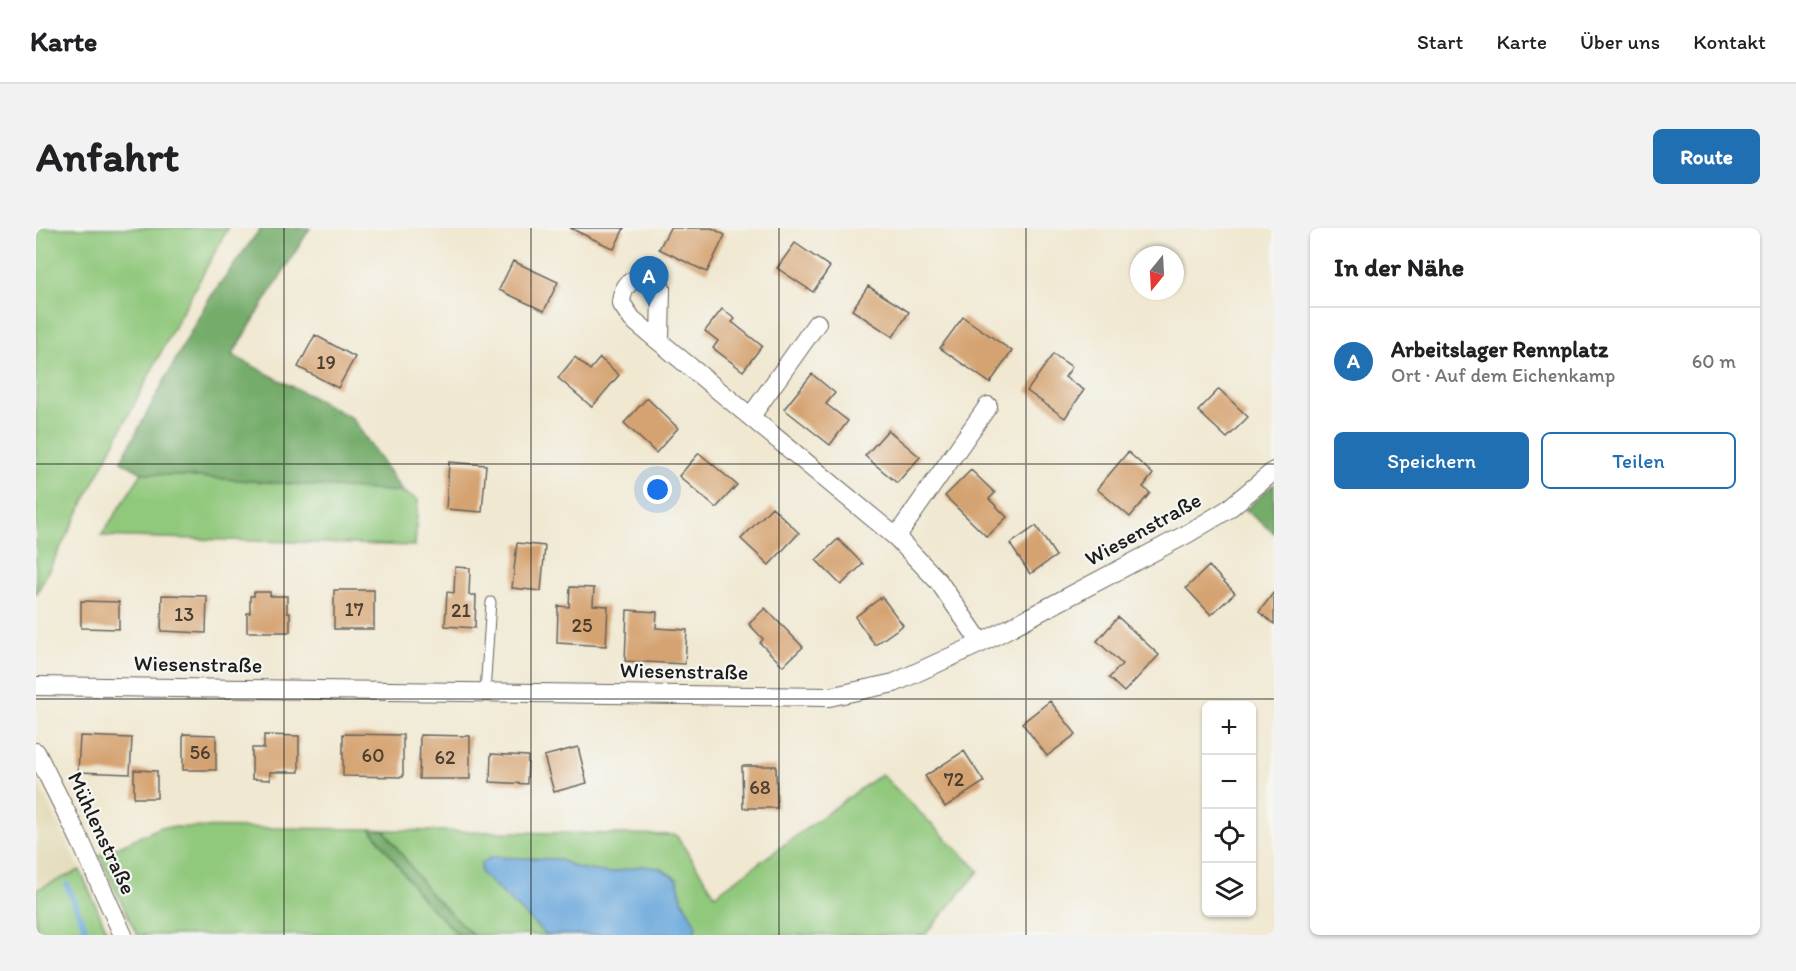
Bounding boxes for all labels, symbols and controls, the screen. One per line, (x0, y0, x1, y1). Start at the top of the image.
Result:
text: Karte (30, 24, 97, 58)
text: Start (1417, 29, 1463, 54)
text: Karte (1496, 29, 1547, 54)
text: Über uns (1580, 29, 1660, 54)
text: Kontakt (1693, 29, 1766, 54)
button: Route (1653, 129, 1760, 184)
text: Anfahrt (36, 131, 179, 182)
north arrow (1130, 246, 1184, 300)
text: In der Nähe (1334, 251, 1464, 283)
pin: A (630, 256, 668, 306)
text: Arbeitslager Rennplatz (1391, 336, 1608, 363)
text: A (1347, 349, 1360, 373)
text: 60 m (1692, 349, 1736, 373)
house number: 19 (316, 350, 336, 374)
text: Ort · Auf dem Eichenkamp (1391, 363, 1615, 387)
button: Speichern (1334, 432, 1529, 489)
button: Teilen (1541, 432, 1736, 489)
your location (643, 475, 672, 504)
street label: Wiesenstraße (1080, 486, 1206, 572)
house number: 17 (344, 597, 364, 621)
house number: 21 (451, 598, 471, 622)
house number: 13 (174, 602, 194, 626)
house number: 25 (571, 613, 593, 637)
street label: Wiesenstraße (133, 649, 263, 679)
street label: Wiesenstraße (619, 656, 749, 686)
map controls (1202, 701, 1256, 917)
button: + (1202, 701, 1256, 755)
house number: 56 (189, 740, 211, 764)
house number: 60 (362, 743, 384, 767)
house number: 62 (434, 745, 456, 769)
button: − (1202, 755, 1256, 809)
street label: Mühlenstraße (62, 767, 142, 899)
house number: 72 (944, 767, 965, 791)
house number: 68 (749, 775, 771, 799)
button: locate (1202, 809, 1256, 863)
button: layers (1202, 863, 1256, 917)

